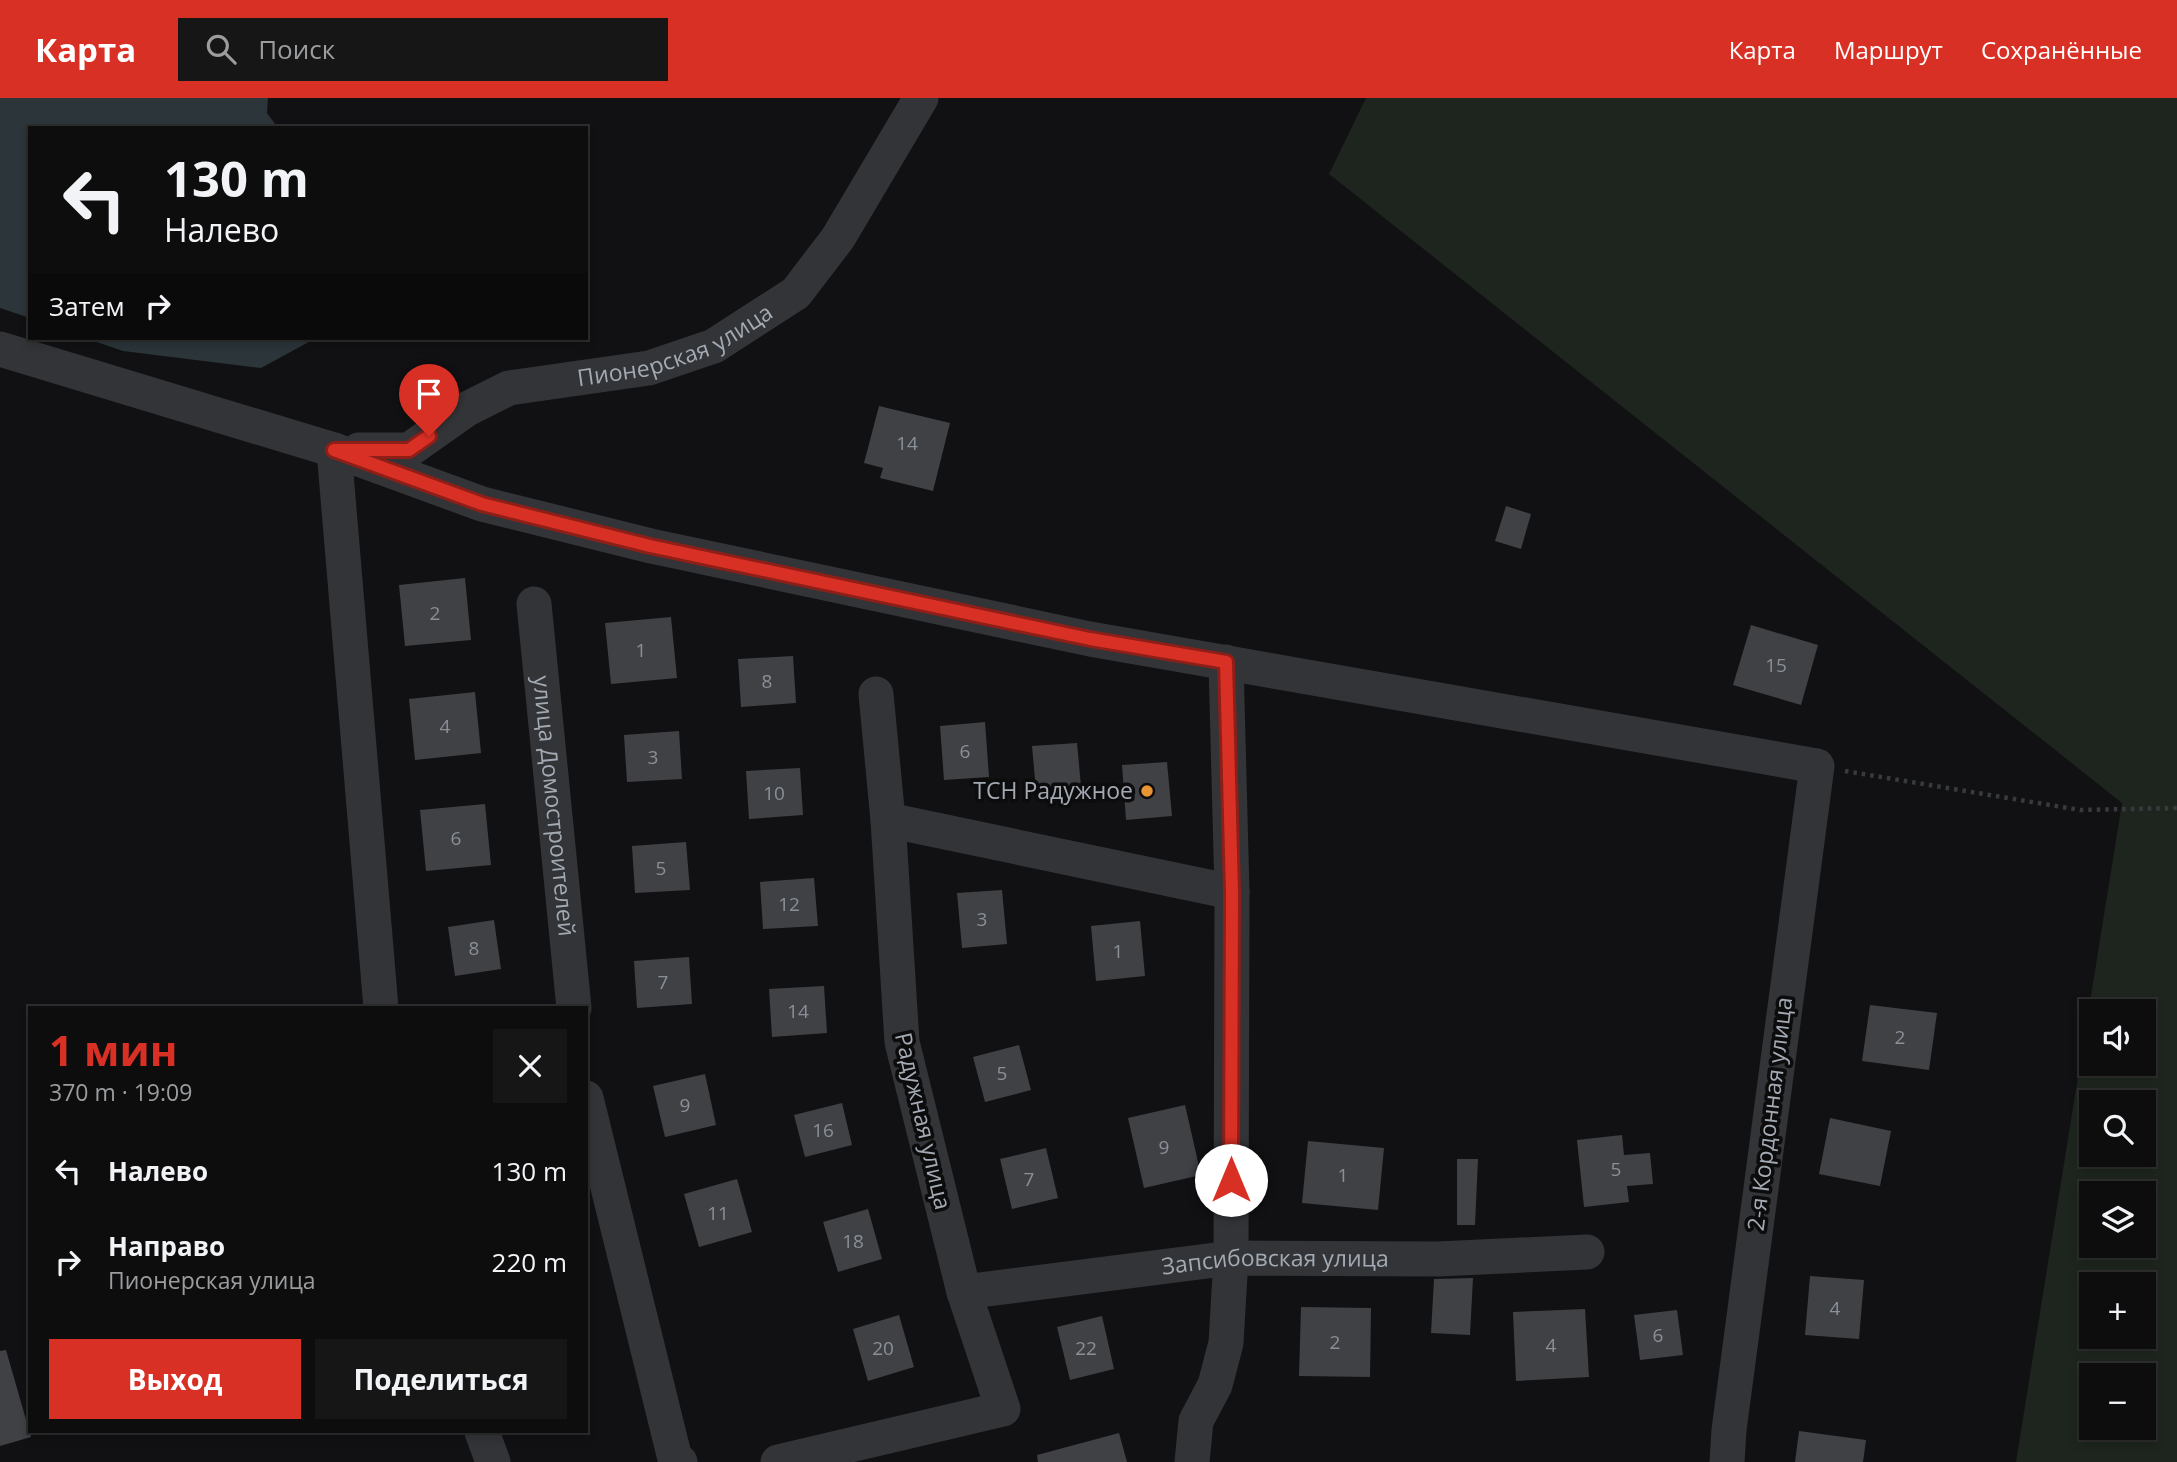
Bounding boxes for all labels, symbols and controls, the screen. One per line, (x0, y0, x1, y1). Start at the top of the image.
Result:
search box (178, 18, 668, 81)
text: Карта (35, 27, 136, 72)
icon: search (202, 30, 240, 68)
text: Поиск (258, 31, 335, 67)
text: Карта (1729, 33, 1796, 66)
text: Маршрут (1834, 33, 1943, 66)
text: Сохранённые (1981, 33, 2142, 66)
text: 130 m (164, 145, 309, 211)
icon: left (49, 154, 140, 245)
text: Налево (164, 208, 279, 251)
icon: right (139, 287, 177, 325)
text: Затем (49, 288, 125, 324)
street label: Пионерская улица (575, 295, 778, 393)
pin (399, 364, 459, 436)
icon: arrive (410, 375, 448, 413)
house number: 14 (896, 430, 918, 456)
house number: 2 (430, 600, 440, 626)
house number: 1 (636, 637, 646, 663)
house number: 15 (1765, 652, 1787, 678)
house number: 8 (762, 668, 772, 694)
street label: улица Домостроителей (526, 674, 584, 938)
house number: 4 (440, 713, 451, 739)
house number: 6 (960, 738, 970, 764)
house number: 3 (648, 744, 658, 770)
place label: ТСН Радужное (973, 774, 1133, 806)
house number: 10 (763, 780, 785, 806)
marker: ТСН Радужное (1139, 783, 1155, 799)
house number: 6 (451, 825, 461, 851)
house number: 5 (656, 855, 666, 881)
house number: 12 (778, 891, 800, 917)
house number: 3 (977, 906, 987, 932)
house number: 8 (469, 935, 479, 961)
house number: 1 (1113, 938, 1123, 964)
house number: 7 (658, 969, 668, 995)
street label: 2-я Кордонная улица (1739, 995, 1799, 1233)
house number: 14 (787, 998, 809, 1024)
map controls (2079, 999, 2156, 1440)
button: sound (2079, 999, 2156, 1076)
text: 1 мин (49, 1021, 177, 1078)
house number: 2 (1895, 1024, 1905, 1050)
button: close (493, 1029, 567, 1103)
street label: Радужная улица (888, 1029, 960, 1212)
house number: 5 (997, 1060, 1007, 1086)
text: 370 m · 19:09 (49, 1076, 192, 1108)
button: search (2079, 1090, 2156, 1167)
house number: 9 (680, 1092, 690, 1118)
house number: 16 (812, 1117, 834, 1143)
house number: 9 (1159, 1134, 1169, 1160)
position arrow (1194, 1143, 1268, 1217)
icon: left (49, 1152, 87, 1190)
text: Налево (108, 1153, 208, 1189)
text: 130 m (492, 1153, 567, 1189)
house number: 5 (1611, 1156, 1621, 1182)
house number: 1 (1338, 1162, 1348, 1188)
house number: 7 (1024, 1166, 1034, 1192)
button: layers (2079, 1181, 2156, 1258)
house number: 11 (707, 1200, 729, 1226)
text: Направо (108, 1228, 225, 1264)
house number: 18 (842, 1228, 864, 1254)
street label: Запсибовская улица (1159, 1241, 1389, 1282)
icon: right (49, 1243, 87, 1281)
text: 220 m (492, 1244, 567, 1280)
text: Пионерская улица (108, 1264, 316, 1296)
button: + (2079, 1272, 2156, 1349)
house number: 4 (1830, 1295, 1841, 1321)
house number: 6 (1653, 1322, 1663, 1348)
house number: 2 (1330, 1329, 1340, 1355)
house number: 4 (1546, 1332, 1557, 1358)
house number: 20 (872, 1335, 894, 1361)
house number: 22 (1075, 1335, 1097, 1361)
button: Выход (49, 1339, 301, 1419)
button: Поделиться (315, 1339, 567, 1419)
button: − (2079, 1363, 2156, 1440)

